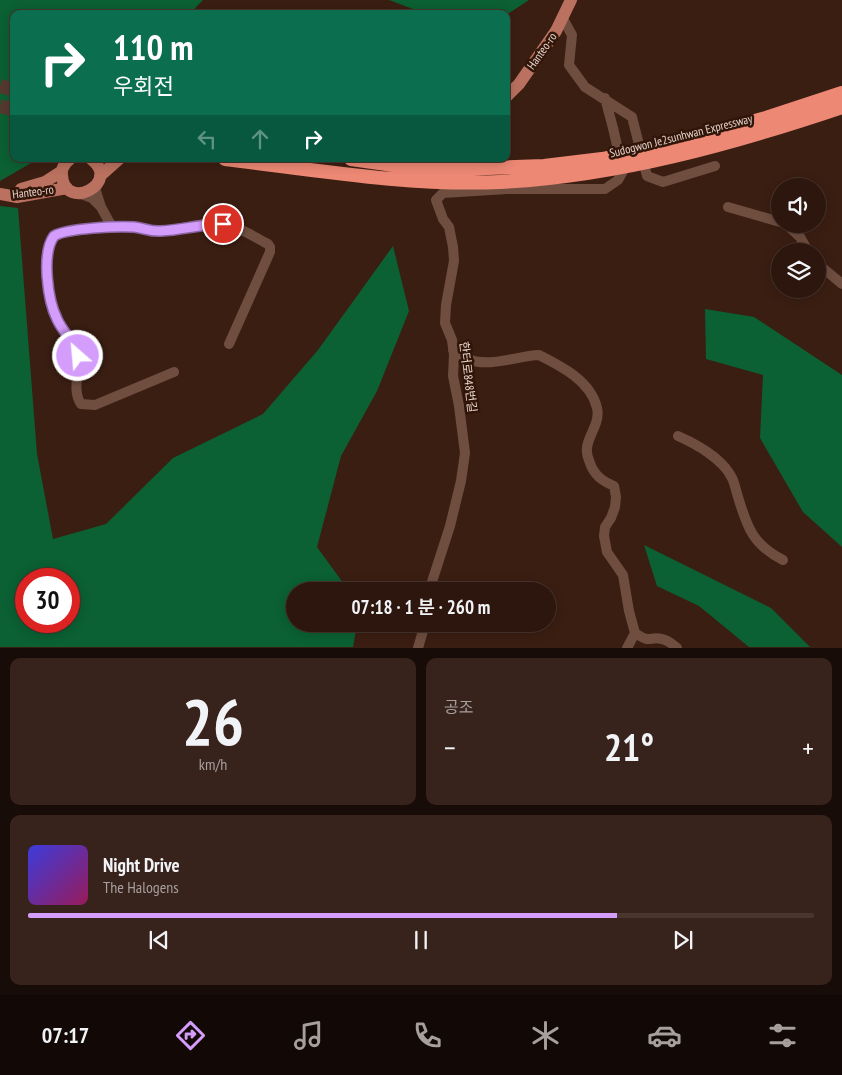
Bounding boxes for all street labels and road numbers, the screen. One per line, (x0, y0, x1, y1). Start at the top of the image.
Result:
street label: Hanteo-ro (523, 29, 560, 72)
street label: Sudogwon Je2sunhwan Expressway (608, 110, 754, 161)
street label: Hanteo-ro (11, 182, 55, 201)
street label: 한터로848번길 (457, 341, 480, 413)

